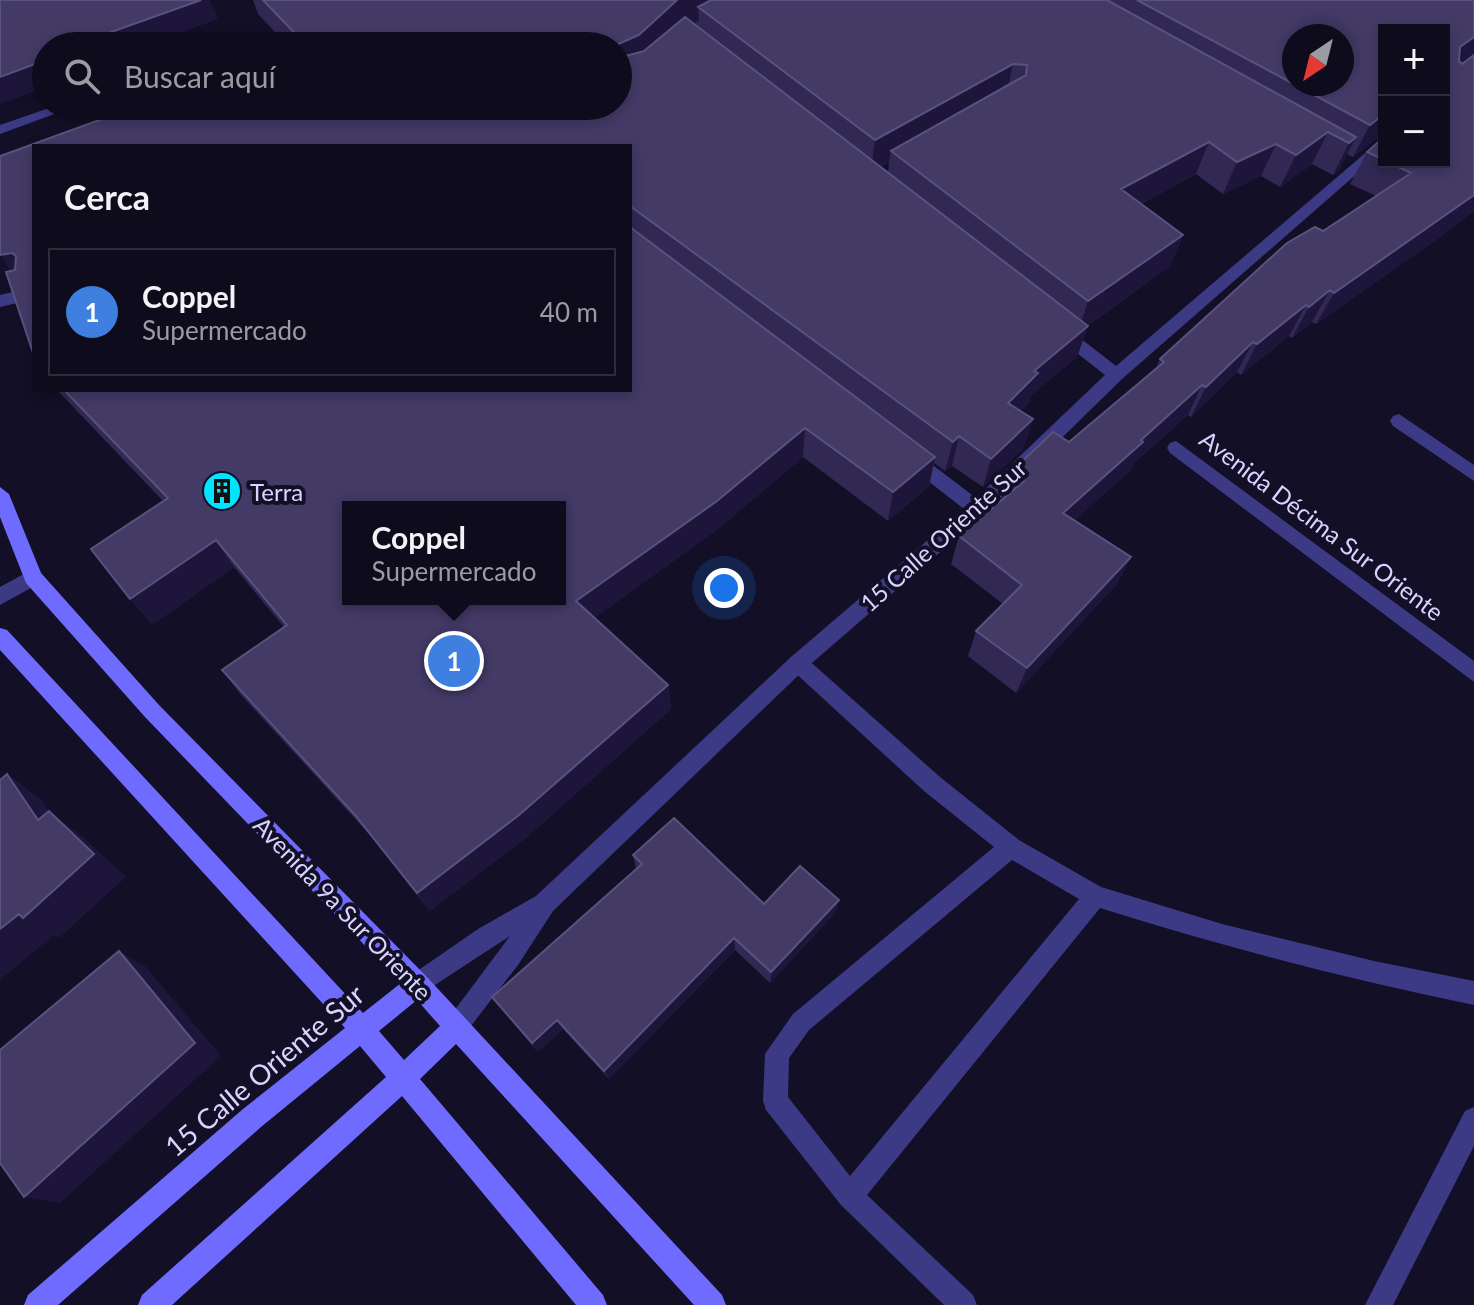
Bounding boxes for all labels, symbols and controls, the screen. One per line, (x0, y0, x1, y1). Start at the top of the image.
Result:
north arrow (1282, 24, 1354, 96)
map controls (1378, 24, 1450, 168)
button: + (1378, 24, 1450, 96)
search box (32, 32, 632, 120)
icon: search (60, 54, 104, 98)
text: Buscar aquí (124, 58, 276, 94)
button: − (1378, 96, 1450, 168)
text: Cerca (64, 176, 150, 217)
text: Coppel (142, 278, 236, 314)
text: 1 (84, 296, 100, 328)
text: 40 m (540, 296, 598, 328)
text: Supermercado (142, 314, 307, 346)
street label: Avenida Décima Sur Oriente (1194, 424, 1450, 626)
street label: 15 Calle Oriente Sur (854, 453, 1032, 617)
building icon: Terra (201, 470, 243, 512)
place label: Terra (250, 477, 303, 506)
popup (342, 501, 566, 605)
text: Coppel (372, 519, 466, 555)
text: Supermercado (372, 555, 536, 587)
your location (704, 568, 744, 608)
pin: 1 (428, 631, 480, 691)
street label: Avenida 9a Sur Oriente (248, 810, 438, 1006)
street label: 15 Calle Oriente Sur (158, 977, 370, 1163)

